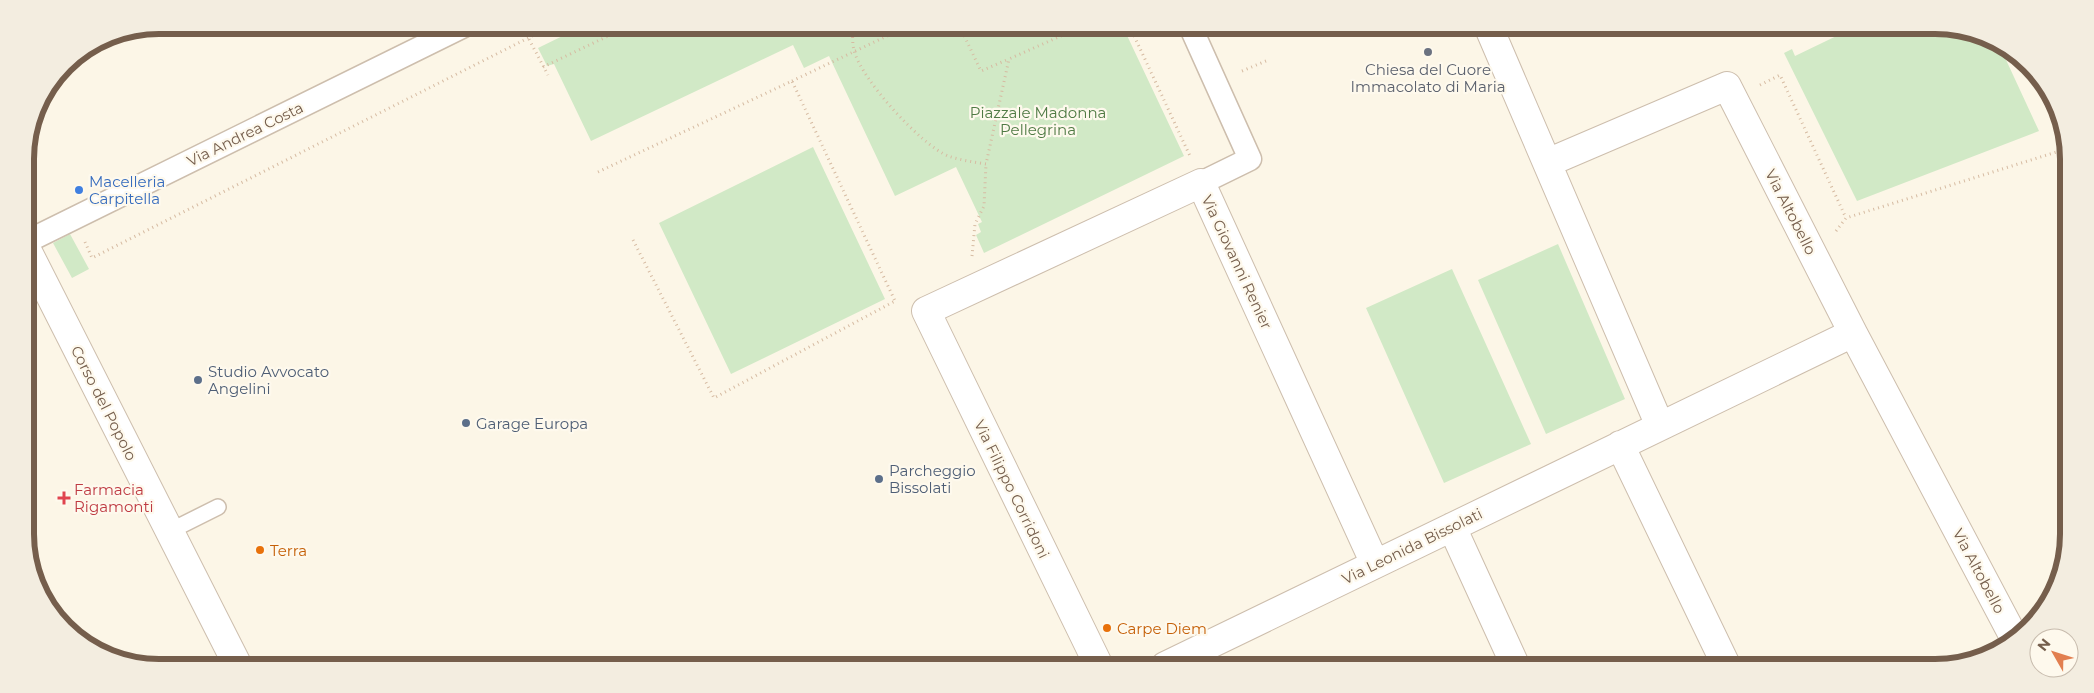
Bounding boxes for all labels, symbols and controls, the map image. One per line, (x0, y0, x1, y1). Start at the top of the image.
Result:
marker: Chiesa del Cuore Immacolato di Maria (1422, 46, 1434, 58)
place label: Chiesa del Cuore Immacolato di Maria (1350, 60, 1506, 96)
street label: Via Andrea Costa (184, 98, 306, 170)
park label: Piazzale Madonna Pellegrina (970, 103, 1106, 139)
street label: Via Altobello (1761, 166, 1821, 258)
place label: Macelleria Carpitella (89, 172, 165, 208)
marker: Macelleria Carpitella (73, 184, 85, 196)
street label: Via Giovanni Renier (1198, 192, 1276, 332)
street label: Corso del Popolo (67, 342, 141, 464)
place label: Studio Avvocato Angelini (208, 362, 329, 398)
marker: Studio Avvocato Angelini (192, 374, 204, 386)
place label: Garage Europa (476, 414, 588, 433)
marker: Garage Europa (460, 417, 472, 429)
street label: Via Filippo Corridoni (970, 417, 1054, 561)
place label: Parcheggio Bissolati (889, 461, 976, 497)
marker: Parcheggio Bissolati (873, 473, 885, 485)
place label: Farmacia Rigamonti (74, 480, 154, 516)
marker: Farmacia Rigamonti (58, 492, 70, 504)
street label: Via Leonida Bissolati (1339, 504, 1485, 588)
street label: Via Altobello (1949, 525, 2009, 617)
place label: Terra (270, 541, 307, 560)
marker: Terra (254, 544, 266, 556)
place label: Carpe Diem (1117, 619, 1207, 638)
marker: Carpe Diem (1101, 622, 1113, 634)
north arrow (2029, 628, 2079, 678)
text: N (2033, 635, 2054, 655)

